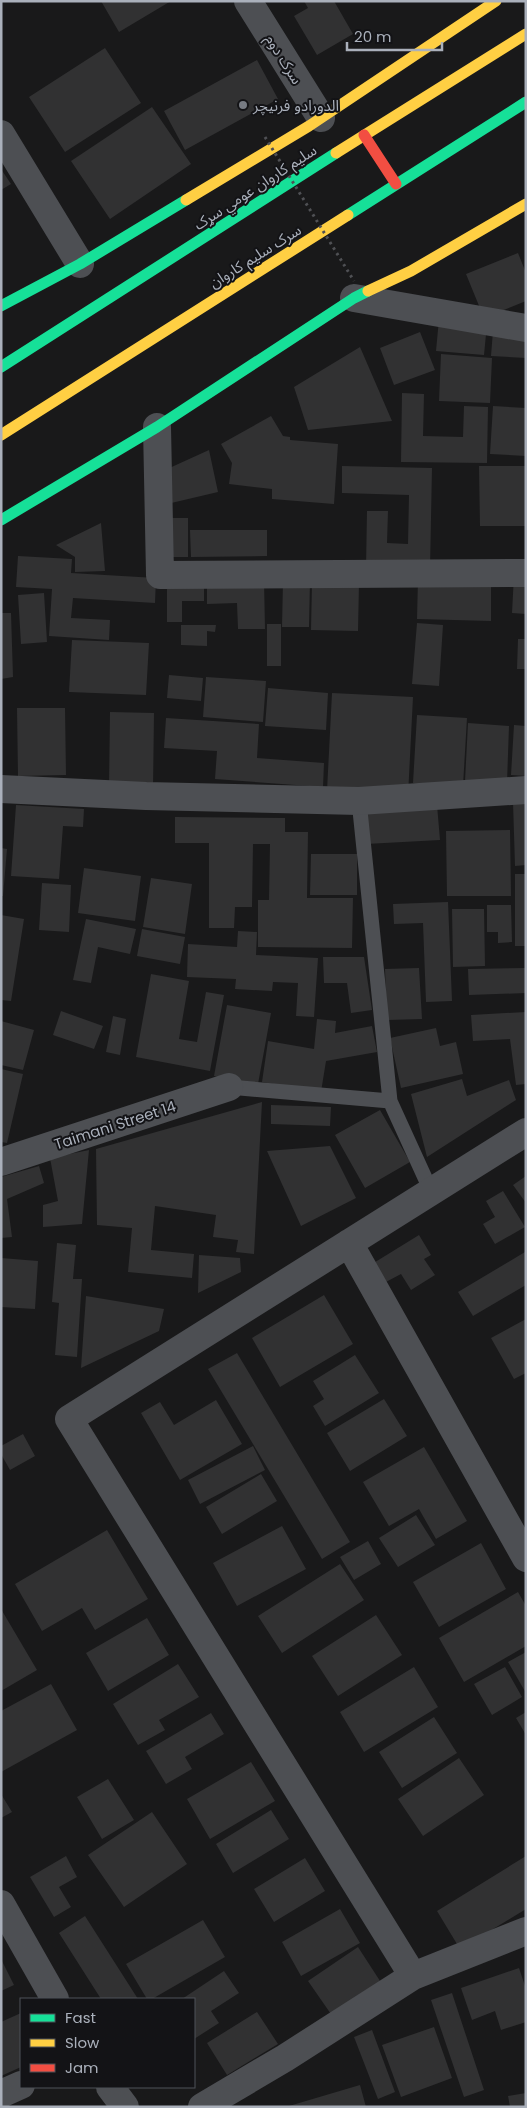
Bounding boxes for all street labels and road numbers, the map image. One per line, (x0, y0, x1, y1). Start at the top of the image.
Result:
street label: سرک دوم (260, 30, 308, 89)
street label: سلیم کاروان عومي سړک (189, 139, 322, 236)
street label: سرک سلیم کاروان (205, 219, 306, 294)
street label: Taimani Street 14 (51, 1095, 179, 1155)

